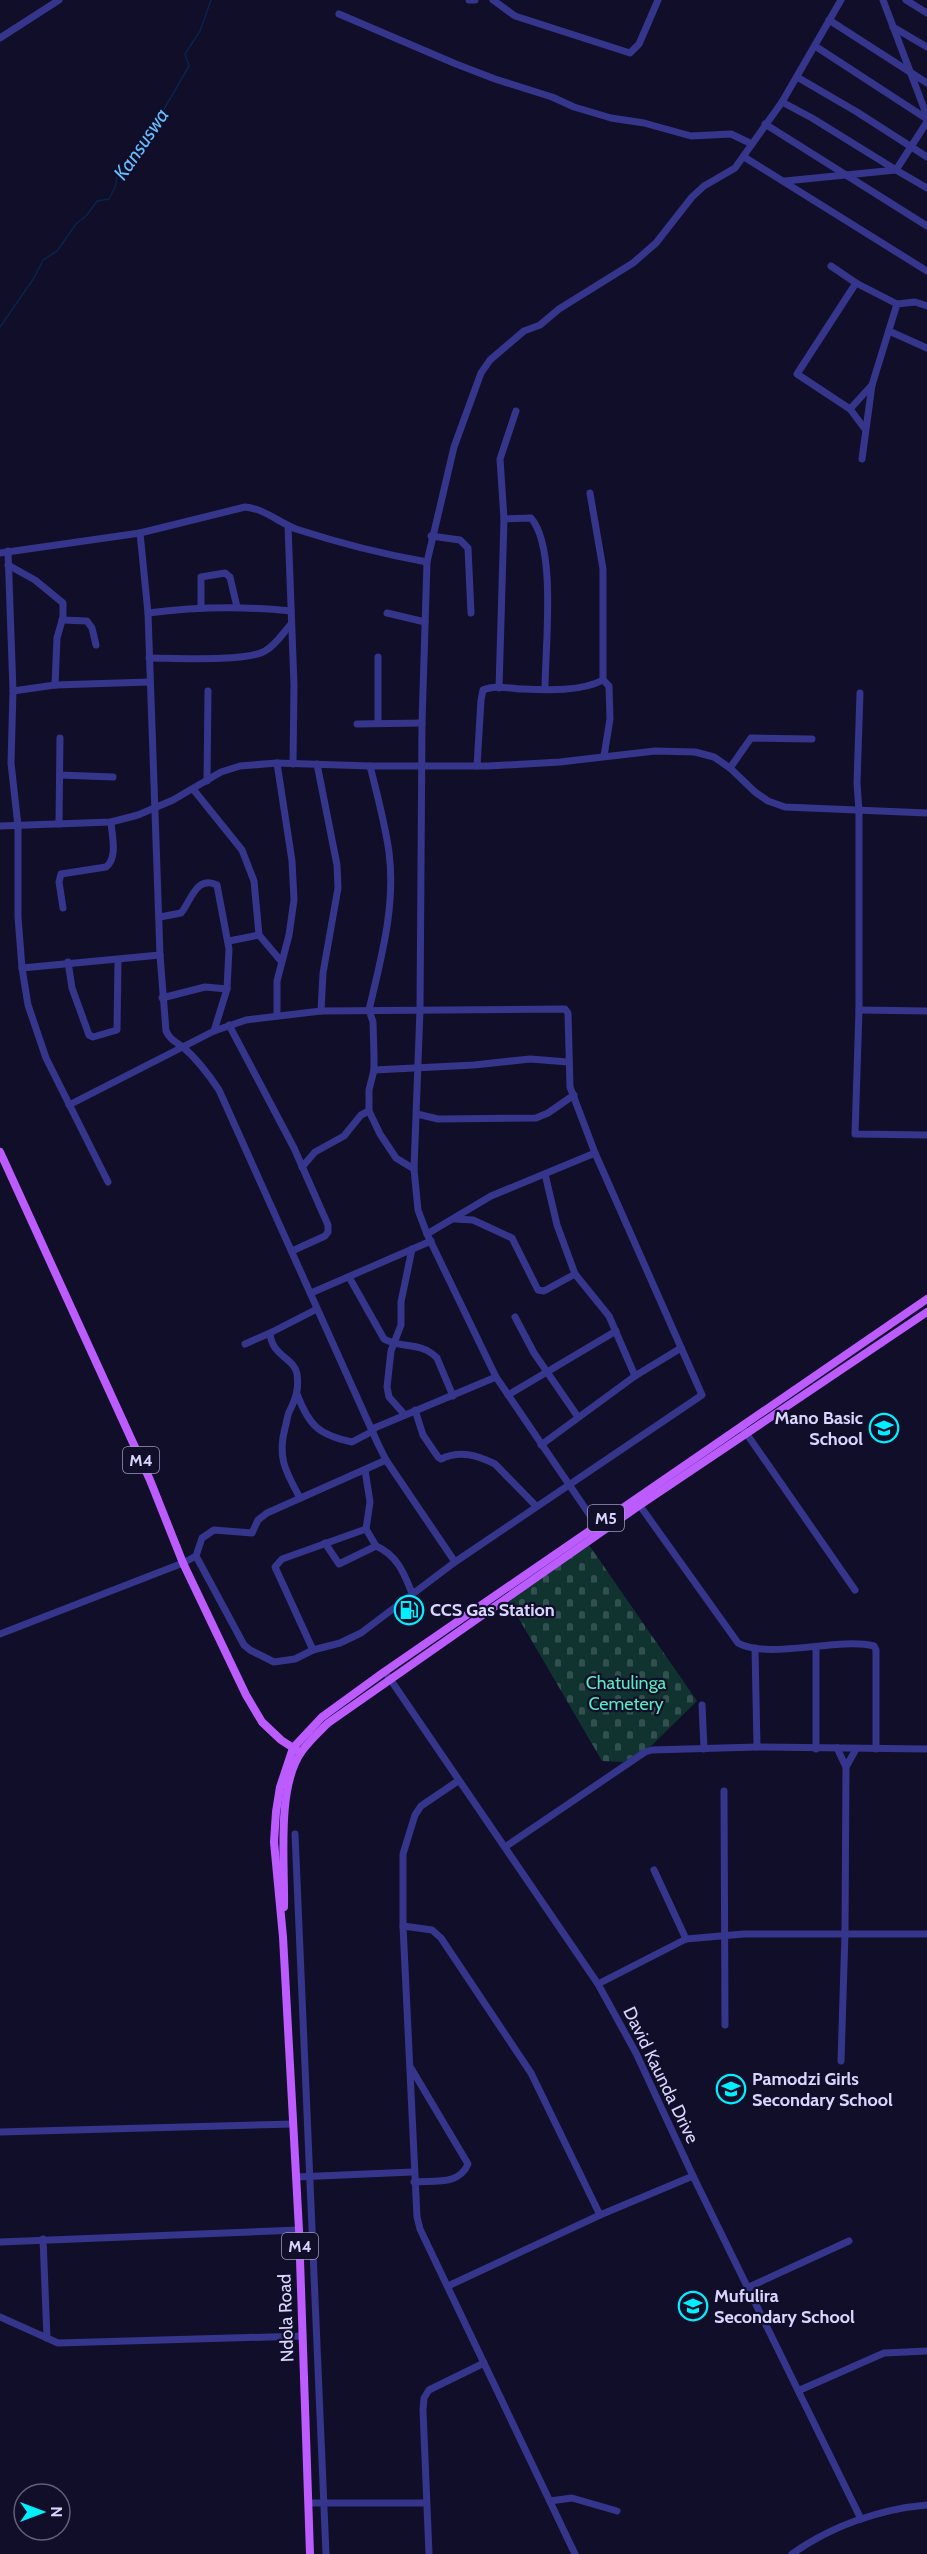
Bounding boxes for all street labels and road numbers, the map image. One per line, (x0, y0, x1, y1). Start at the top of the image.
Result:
road number: M4 (123, 1447, 159, 1473)
road number: M5 (588, 1505, 624, 1531)
street label: David Kaunda Drive (618, 2003, 704, 2147)
road number: M4 (282, 2233, 318, 2259)
street label: Ndola Road (273, 2273, 299, 2363)

